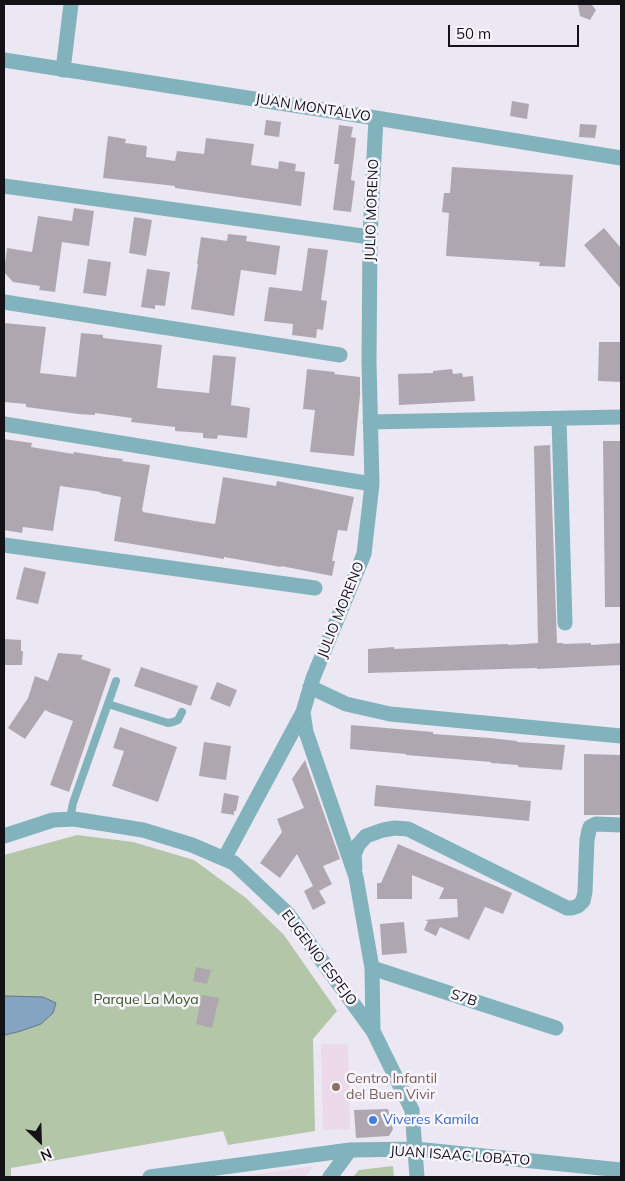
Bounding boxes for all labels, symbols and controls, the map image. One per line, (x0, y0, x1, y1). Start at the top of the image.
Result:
scale bar (450, 15, 581, 47)
text: 50 m (456, 24, 491, 43)
street label: JUAN MONTALVO (254, 91, 372, 125)
street label: JULIO MORENO (362, 158, 382, 262)
street label: JULIO MORENO (314, 559, 368, 661)
street label: EUGENIO ESPEJO (278, 907, 360, 1009)
street label: S7B (449, 986, 479, 1010)
park label: Parque La Moya (93, 992, 199, 1008)
place label: Centro Infantil del Buen Vivir (346, 1071, 437, 1104)
marker: Centro Infantil del Buen Vivir (330, 1081, 342, 1093)
place label: Viveres Kamila (383, 1112, 479, 1128)
marker: Viveres Kamila (367, 1114, 379, 1126)
north arrow (15, 1116, 65, 1166)
street label: JUAN ISAAC LOBATO (389, 1143, 531, 1169)
text: N (38, 1144, 55, 1165)

